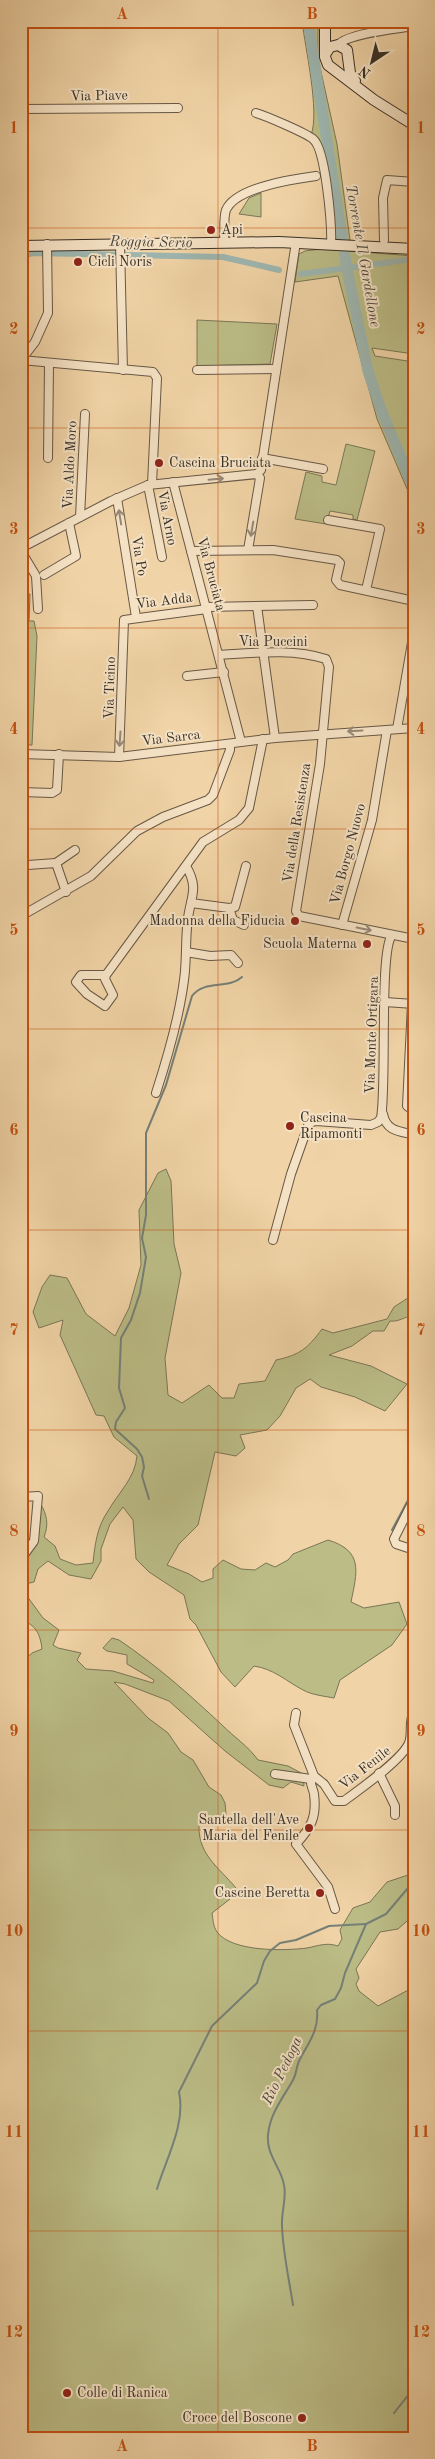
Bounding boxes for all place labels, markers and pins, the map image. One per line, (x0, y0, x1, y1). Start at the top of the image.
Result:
place label: Api (221, 223, 243, 237)
marker: Api (205, 224, 217, 236)
place label: Cicli Noris (88, 255, 152, 269)
marker: Cicli Noris (72, 256, 84, 268)
place label: Cascina Bruciata (169, 456, 271, 470)
marker: Cascina Bruciata (153, 457, 165, 469)
place label: Madonna della Fiducia (149, 914, 285, 928)
marker: Madonna della Fiducia (289, 915, 301, 927)
place label: Scuola Materna (263, 937, 357, 951)
marker: Scuola Materna (361, 938, 373, 950)
place label: Cascina Ripamonti (300, 1111, 362, 1141)
marker: Cascina Ripamonti (284, 1120, 296, 1132)
place label: Santella dell'Ave Maria del Fenile (198, 1813, 299, 1843)
marker: Santella dell'Ave Maria del Fenile (303, 1822, 315, 1834)
place label: Cascine Beretta (215, 1886, 310, 1900)
marker: Cascine Beretta (314, 1887, 326, 1899)
place label: Colle di Ranica (77, 2386, 168, 2400)
marker: Colle di Ranica (61, 2387, 73, 2399)
place label: Croce del Boscone (182, 2411, 292, 2425)
marker: Croce del Boscone (296, 2412, 308, 2424)

